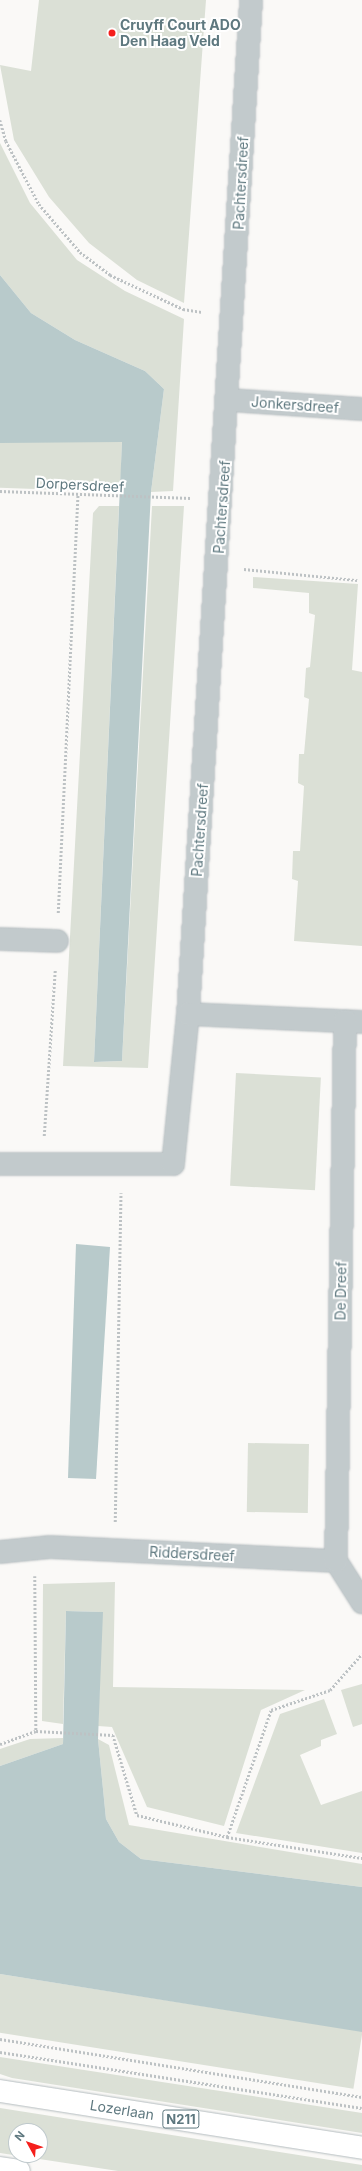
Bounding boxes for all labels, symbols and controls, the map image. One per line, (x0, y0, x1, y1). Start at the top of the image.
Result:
place label: Cruyff Court ADO Den Haag Veld (120, 17, 241, 50)
marker: Cruyff Court ADO Den Haag Veld (107, 28, 117, 38)
street label: Pachtersdreef (230, 136, 252, 230)
street label: Jonkersdreef (251, 394, 339, 416)
street label: Pachtersdreef (210, 460, 234, 554)
street label: Dorpersdreef (35, 474, 125, 496)
street label: Pachtersdreef (188, 783, 212, 877)
street label: De Dreef (332, 1261, 350, 1321)
street label: Riddersdreef (149, 1543, 235, 1565)
street label: Lozerlaan (89, 2097, 155, 2123)
road number: N211 (162, 2108, 200, 2130)
north arrow (8, 2123, 48, 2163)
text: N (12, 2128, 28, 2144)

